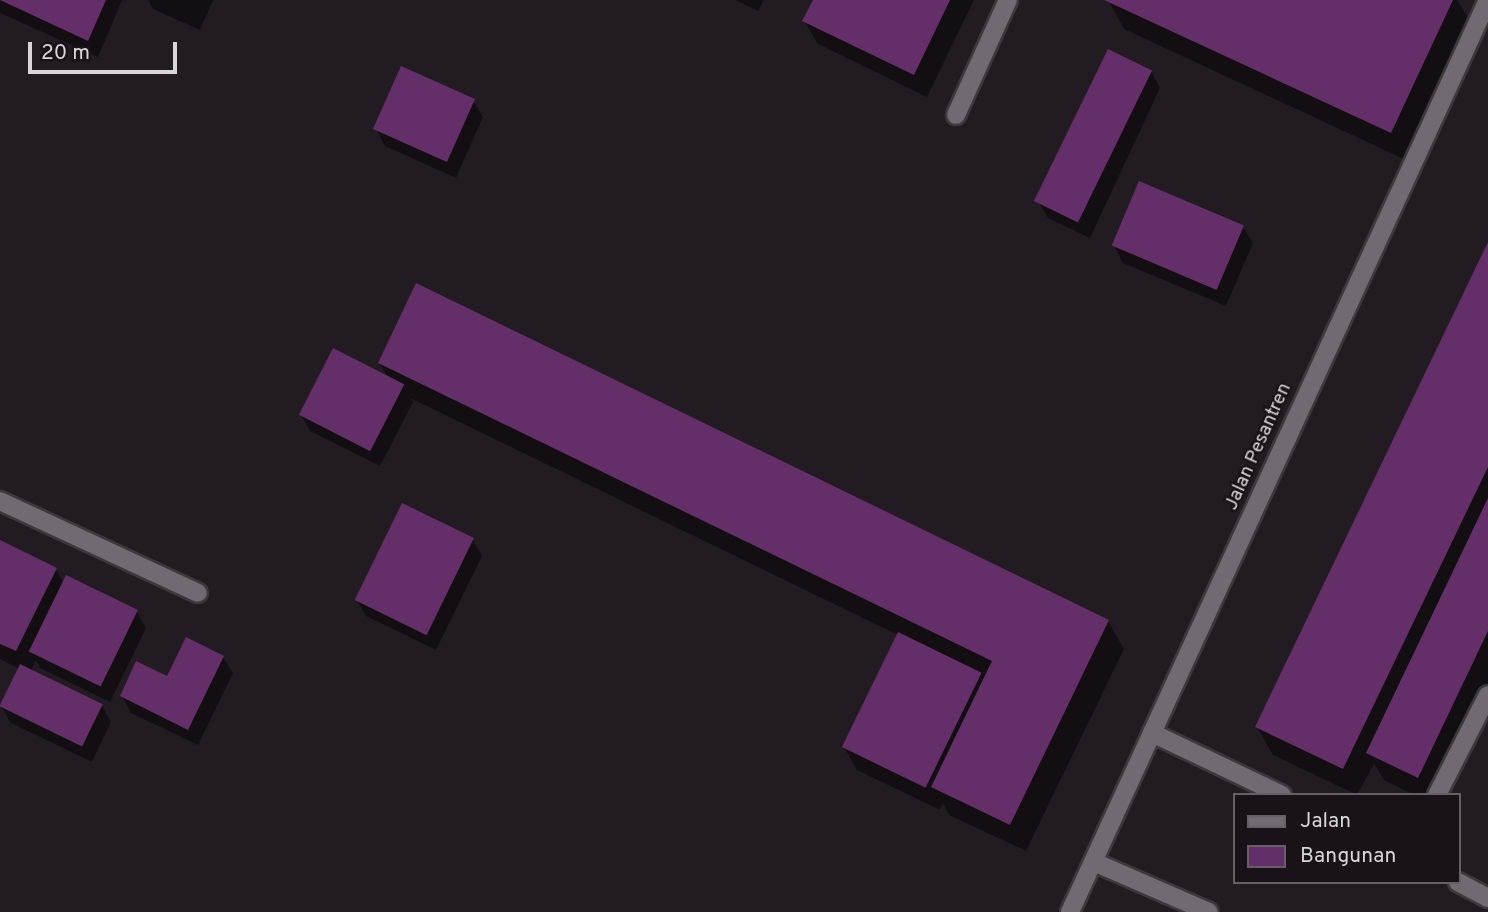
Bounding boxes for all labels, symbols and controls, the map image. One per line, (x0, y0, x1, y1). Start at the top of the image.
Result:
scale bar (32, 28, 180, 72)
text: 20 m (41, 40, 90, 67)
street label: Jalan Pesantren (1221, 380, 1297, 514)
legend (1232, 793, 1460, 884)
text: Jalan (1300, 808, 1351, 835)
text: Bangunan (1300, 843, 1396, 870)

